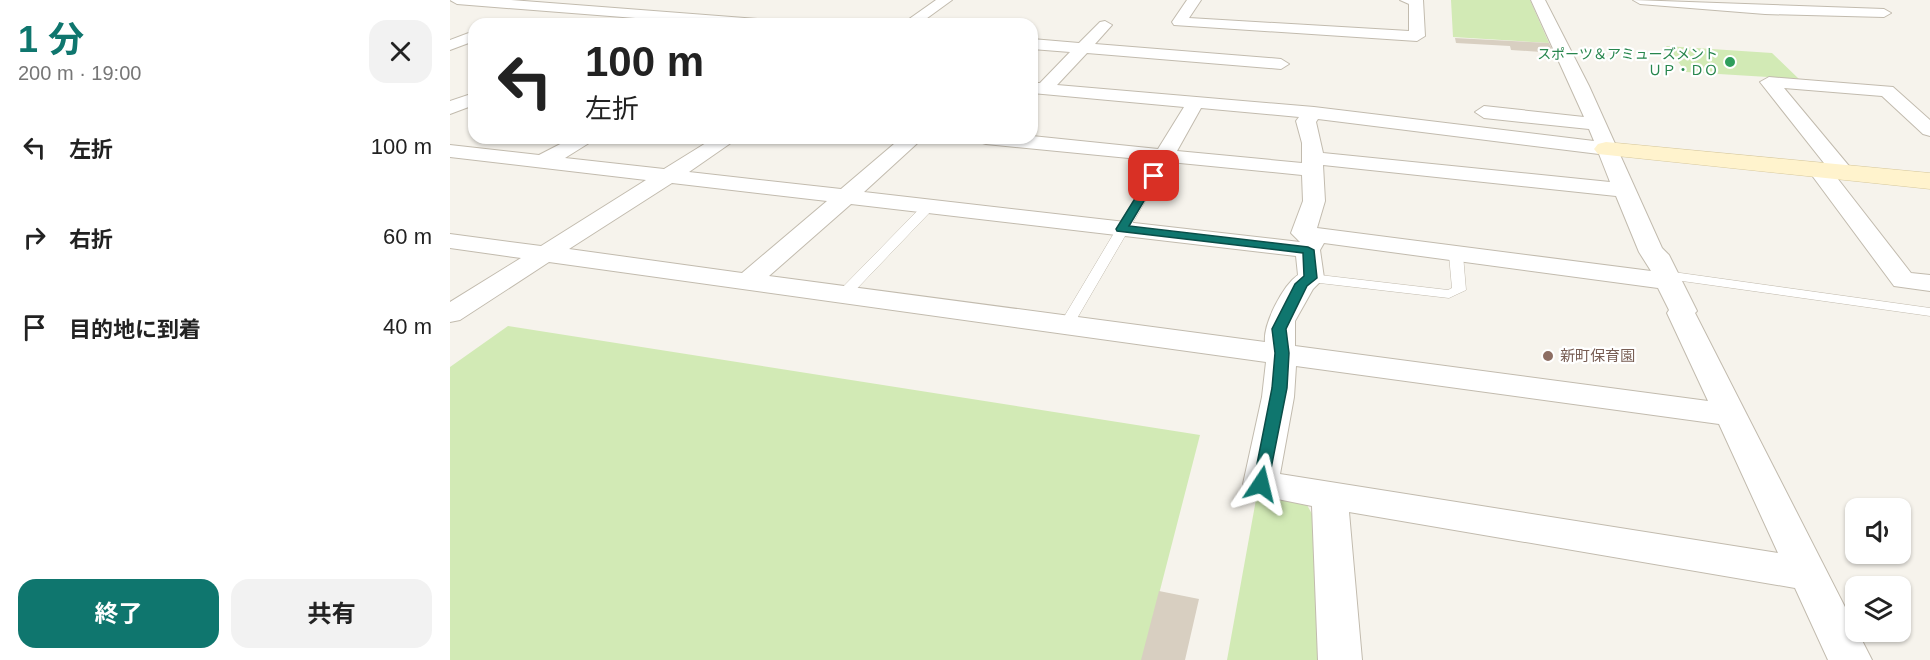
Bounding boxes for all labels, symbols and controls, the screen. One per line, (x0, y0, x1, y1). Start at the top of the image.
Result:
text: 1 分 (18, 19, 84, 60)
button: close (369, 20, 432, 83)
text: 100 m (585, 38, 704, 85)
icon: left (486, 42, 564, 120)
place label: スポーツ＆アミューズメント ＵＰ・ＤＯ (1537, 46, 1718, 78)
marker: スポーツ＆アミューズメント ＵＰ・ＤＯ (1723, 55, 1737, 69)
text: 200 m · 19:00 (18, 62, 141, 84)
text: 左折 (585, 94, 639, 124)
icon: left (18, 131, 51, 164)
text: 100 m (371, 134, 432, 159)
text: 左折 (69, 137, 113, 162)
pin (1128, 150, 1179, 201)
icon: arrive (1137, 159, 1170, 192)
icon: right (18, 221, 51, 254)
text: 60 m (383, 224, 432, 249)
text: 右折 (69, 227, 113, 252)
icon: arrive (18, 311, 51, 344)
text: 40 m (383, 314, 432, 339)
text: 目的地に到着 (69, 317, 201, 342)
place label: 新町保育園 (1560, 347, 1635, 364)
marker: 新町保育園 (1541, 349, 1555, 363)
position arrow (1229, 452, 1293, 516)
map controls (1845, 498, 1911, 642)
button: sound (1845, 498, 1911, 564)
button: layers (1845, 576, 1911, 642)
button: 終了 (18, 579, 219, 648)
button: 共有 (231, 579, 432, 648)

